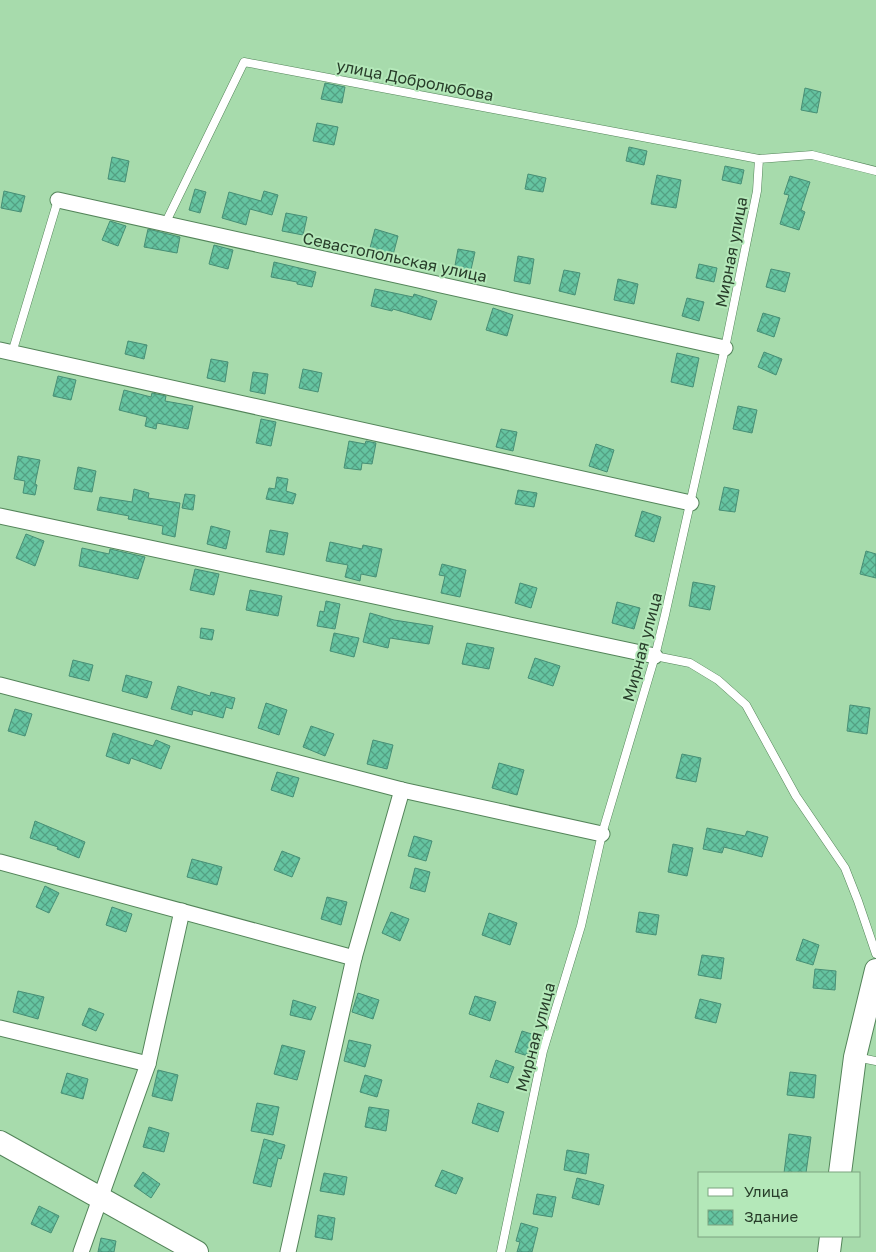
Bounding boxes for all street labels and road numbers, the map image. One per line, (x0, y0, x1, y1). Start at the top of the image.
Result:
street label: улица Добролюбова (335, 55, 495, 105)
street label: Мирная улица (710, 195, 752, 309)
street label: Севастопольская улица (301, 228, 489, 286)
street label: Мирная улица (618, 590, 666, 704)
street label: Мирная улица (511, 980, 559, 1094)

